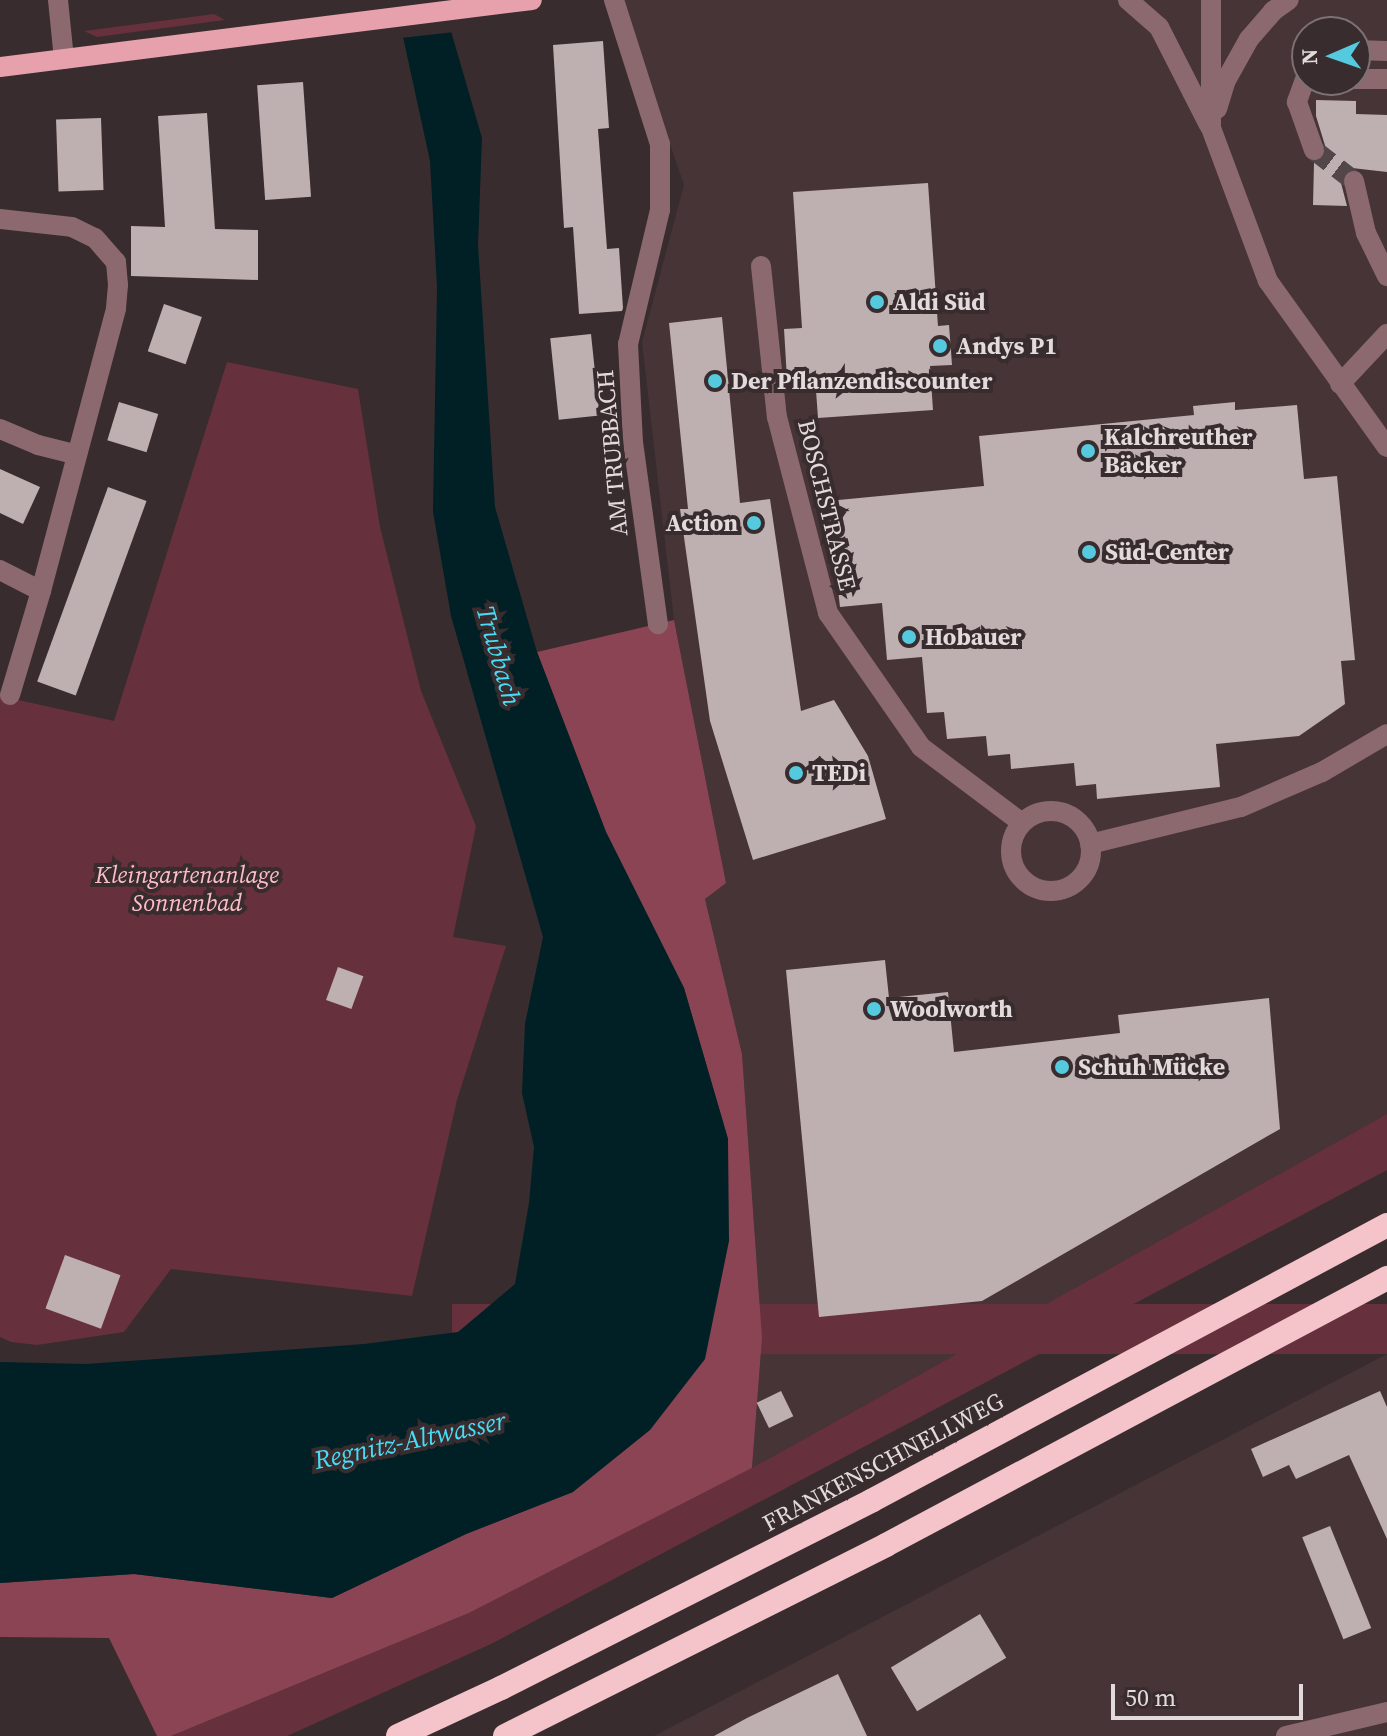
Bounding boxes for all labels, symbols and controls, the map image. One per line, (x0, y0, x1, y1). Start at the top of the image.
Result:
north arrow (1291, 16, 1371, 96)
text: N (1294, 48, 1324, 65)
place label: Aldi Süd (893, 288, 985, 316)
marker: Aldi Süd (868, 293, 886, 311)
place label: Andys P1 (956, 332, 1057, 360)
marker: Andys P1 (931, 337, 949, 355)
place label: Der Pflanzendiscounter (731, 367, 992, 395)
street label: AM TRUBBACH (590, 368, 634, 538)
marker: Der Pflanzendiscounter (706, 372, 724, 390)
street label: BOSCHSTRASSE (792, 417, 862, 593)
place label: Kalchreuther Bäcker (1104, 423, 1252, 479)
marker: Kalchreuther Bäcker (1079, 442, 1097, 460)
place label: Action (666, 509, 738, 537)
marker: Action (745, 514, 763, 532)
place label: Süd-Center (1105, 538, 1229, 566)
marker: Süd-Center (1080, 543, 1098, 561)
water label: Trubbach (469, 603, 527, 709)
place label: Hobauer (925, 623, 1021, 651)
marker: Hobauer (900, 628, 918, 646)
place label: TEDi (812, 759, 866, 787)
marker: TEDi (787, 764, 805, 782)
park label: Kleingartenanlage Sonnenbad (95, 861, 279, 917)
place label: Woolworth (890, 995, 1013, 1023)
marker: Woolworth (865, 1000, 883, 1018)
place label: Schuh Mücke (1078, 1053, 1225, 1081)
marker: Schuh Mücke (1053, 1058, 1071, 1076)
street label: FRANKENSCHNELLWEG (758, 1386, 1008, 1538)
water label: Regnitz-Altwasser (311, 1405, 509, 1477)
scale bar (1115, 1668, 1307, 1718)
text: 50 m (1125, 1681, 1176, 1714)

